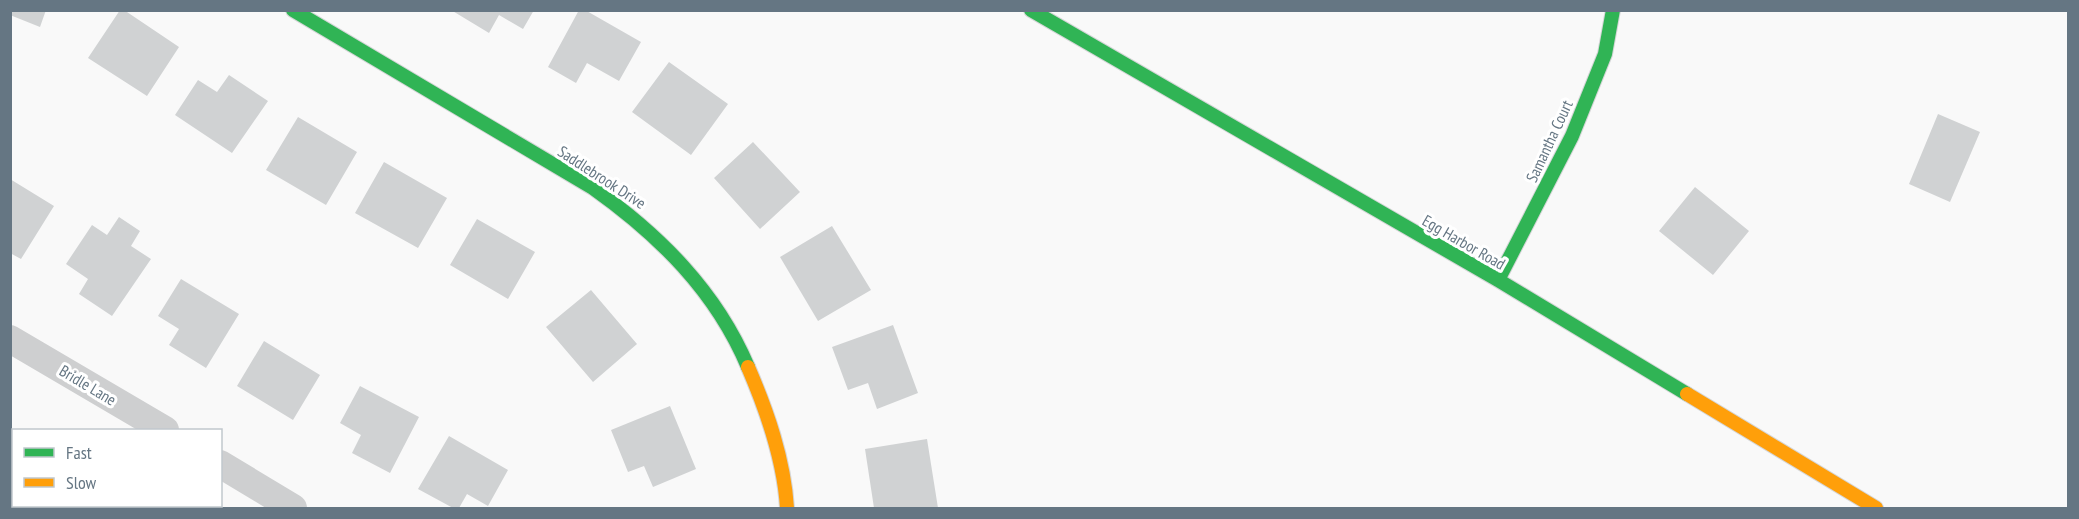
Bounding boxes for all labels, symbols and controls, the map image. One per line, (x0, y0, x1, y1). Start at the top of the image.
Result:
street label: Samantha Court (1521, 96, 1577, 185)
street label: Saddlebrook Drive (554, 141, 650, 213)
street label: Egg Harbor Road (1419, 210, 1509, 274)
street label: Bridle Lane (56, 360, 120, 410)
legend (12, 429, 222, 507)
text: Fast (66, 441, 92, 464)
text: Slow (66, 471, 97, 494)

